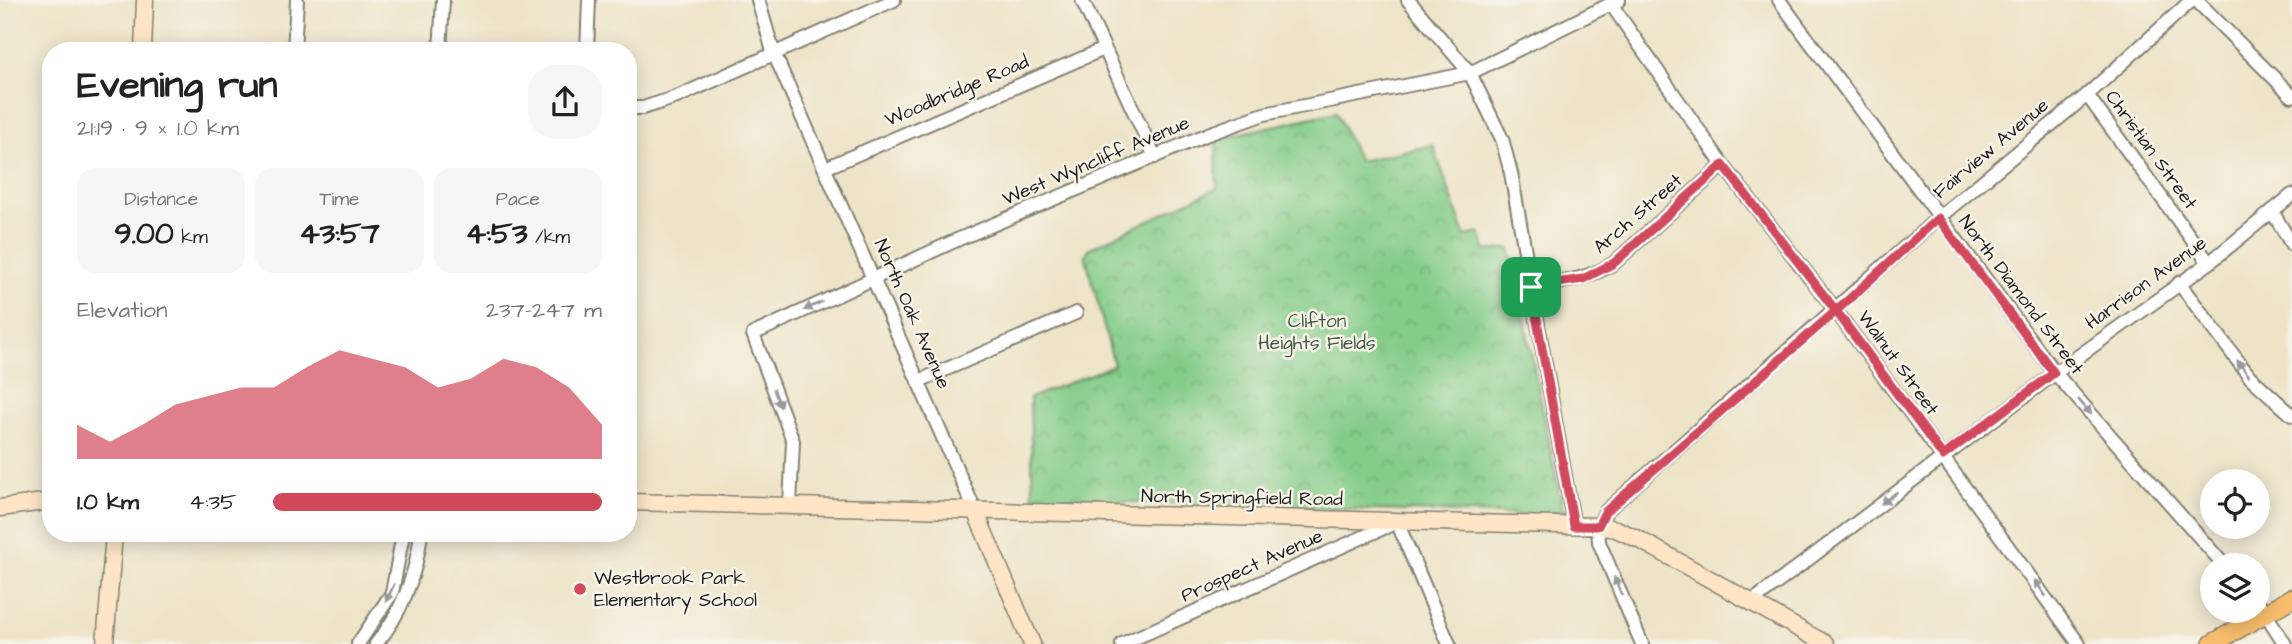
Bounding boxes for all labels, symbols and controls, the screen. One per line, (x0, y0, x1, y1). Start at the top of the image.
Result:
street label: Woodbridge Road (881, 48, 1034, 134)
text: Evening run (77, 60, 278, 112)
button: share (528, 65, 602, 139)
street label: Christian Street (2098, 85, 2204, 216)
street label: Fairview Avenue (1927, 92, 2055, 206)
street label: West Wyncliff Avenue (998, 109, 1194, 214)
text: 21:19 · 9 × 1.0 km (77, 112, 239, 144)
street label: Arch Street (1588, 167, 1689, 260)
text: Distance (124, 186, 198, 213)
text: Time (320, 186, 359, 213)
text: Pace (496, 186, 540, 213)
street label: North Diamond Street (1952, 210, 2090, 381)
text: 9.00 (115, 213, 174, 255)
text: 43:57 (299, 213, 380, 255)
text: 4:53 (465, 213, 527, 255)
text: km (174, 224, 208, 251)
text: /km (527, 224, 570, 251)
street label: Harrison Avenue (2080, 230, 2212, 336)
street label: North Oak Avenue (867, 235, 957, 393)
pin (1501, 257, 1561, 317)
icon: arrive (1512, 268, 1550, 306)
text: Elevation (77, 294, 168, 326)
text: 237–247 m (486, 294, 602, 326)
one-way arrow (803, 300, 823, 312)
street label: Walnut Street (1851, 305, 1945, 421)
park label: Clifton Heights Fields (1258, 308, 1376, 358)
one-way arrow (2236, 359, 2250, 377)
one-way arrow (772, 387, 783, 408)
one-way arrow (2077, 399, 2092, 416)
map controls (2200, 469, 2270, 623)
button: locate (2200, 469, 2270, 539)
street label: North Springfield Road (1141, 483, 1343, 514)
text: 1.0 km (77, 486, 139, 518)
text: 4:35 (189, 486, 236, 518)
one-way arrow (1880, 490, 1898, 505)
street label: Prospect Avenue (1177, 523, 1327, 609)
button: layers (2200, 553, 2270, 623)
place label: Westbrook Park Elementary School (594, 565, 757, 615)
one-way arrow (1612, 575, 1623, 596)
one-way arrow (2033, 579, 2047, 597)
marker: Westbrook Park Elementary School (572, 581, 588, 597)
one-way arrow (384, 583, 396, 603)

